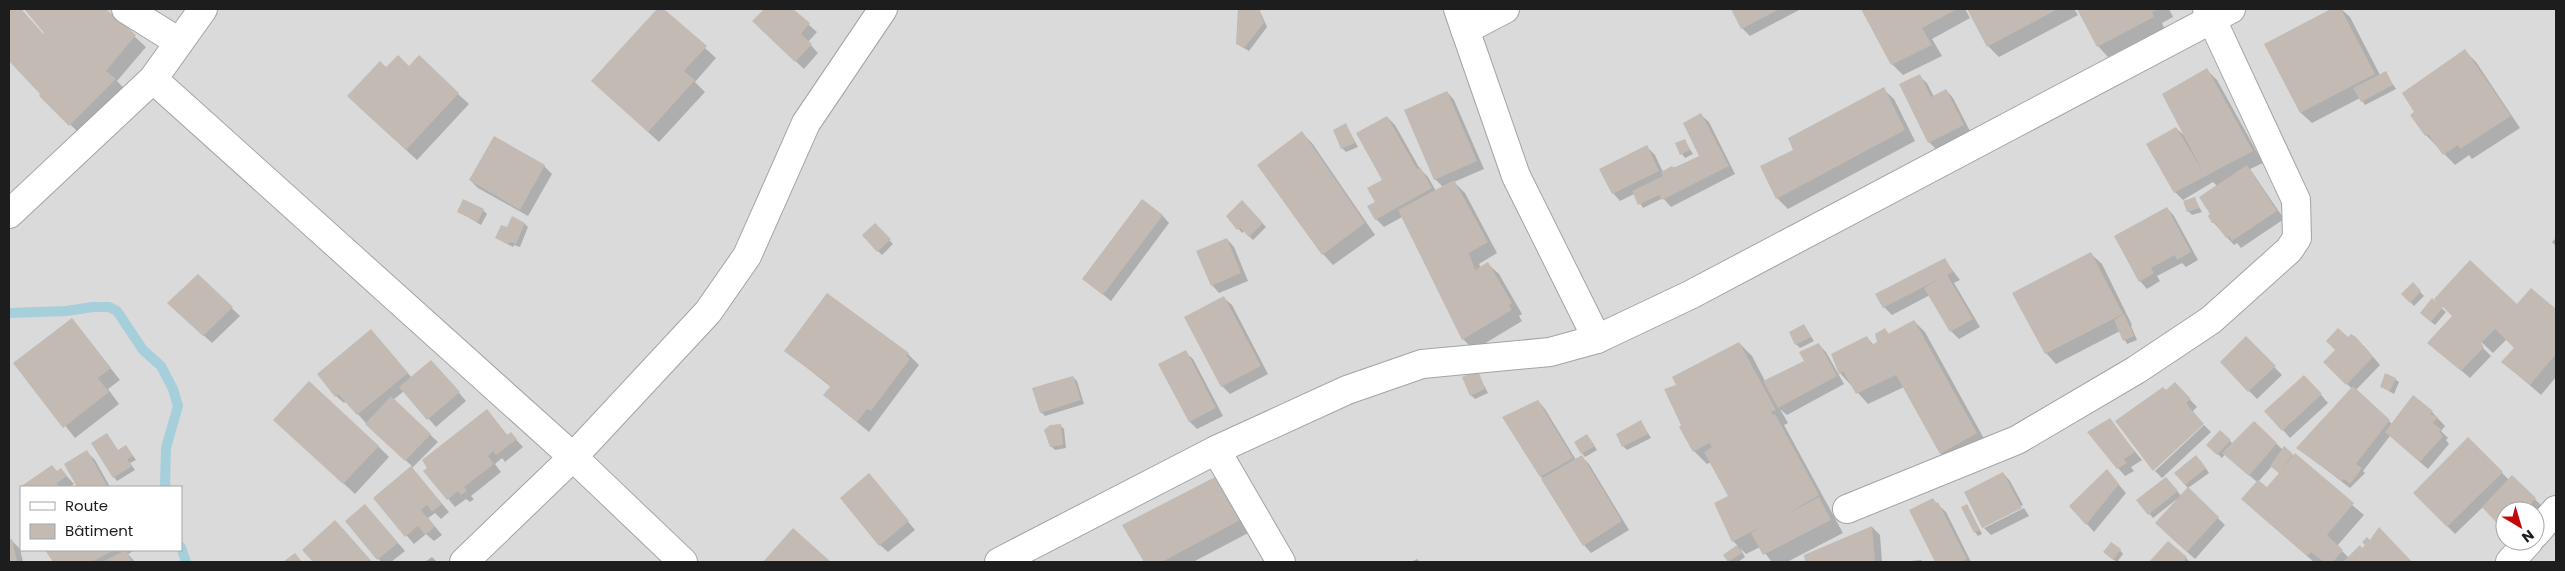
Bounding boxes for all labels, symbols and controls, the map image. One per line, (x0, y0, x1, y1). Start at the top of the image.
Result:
legend (20, 486, 182, 551)
text: Route (65, 495, 108, 516)
north arrow (2495, 501, 2545, 551)
text: Bâtiment (65, 520, 133, 541)
text: N (2518, 525, 2538, 547)

